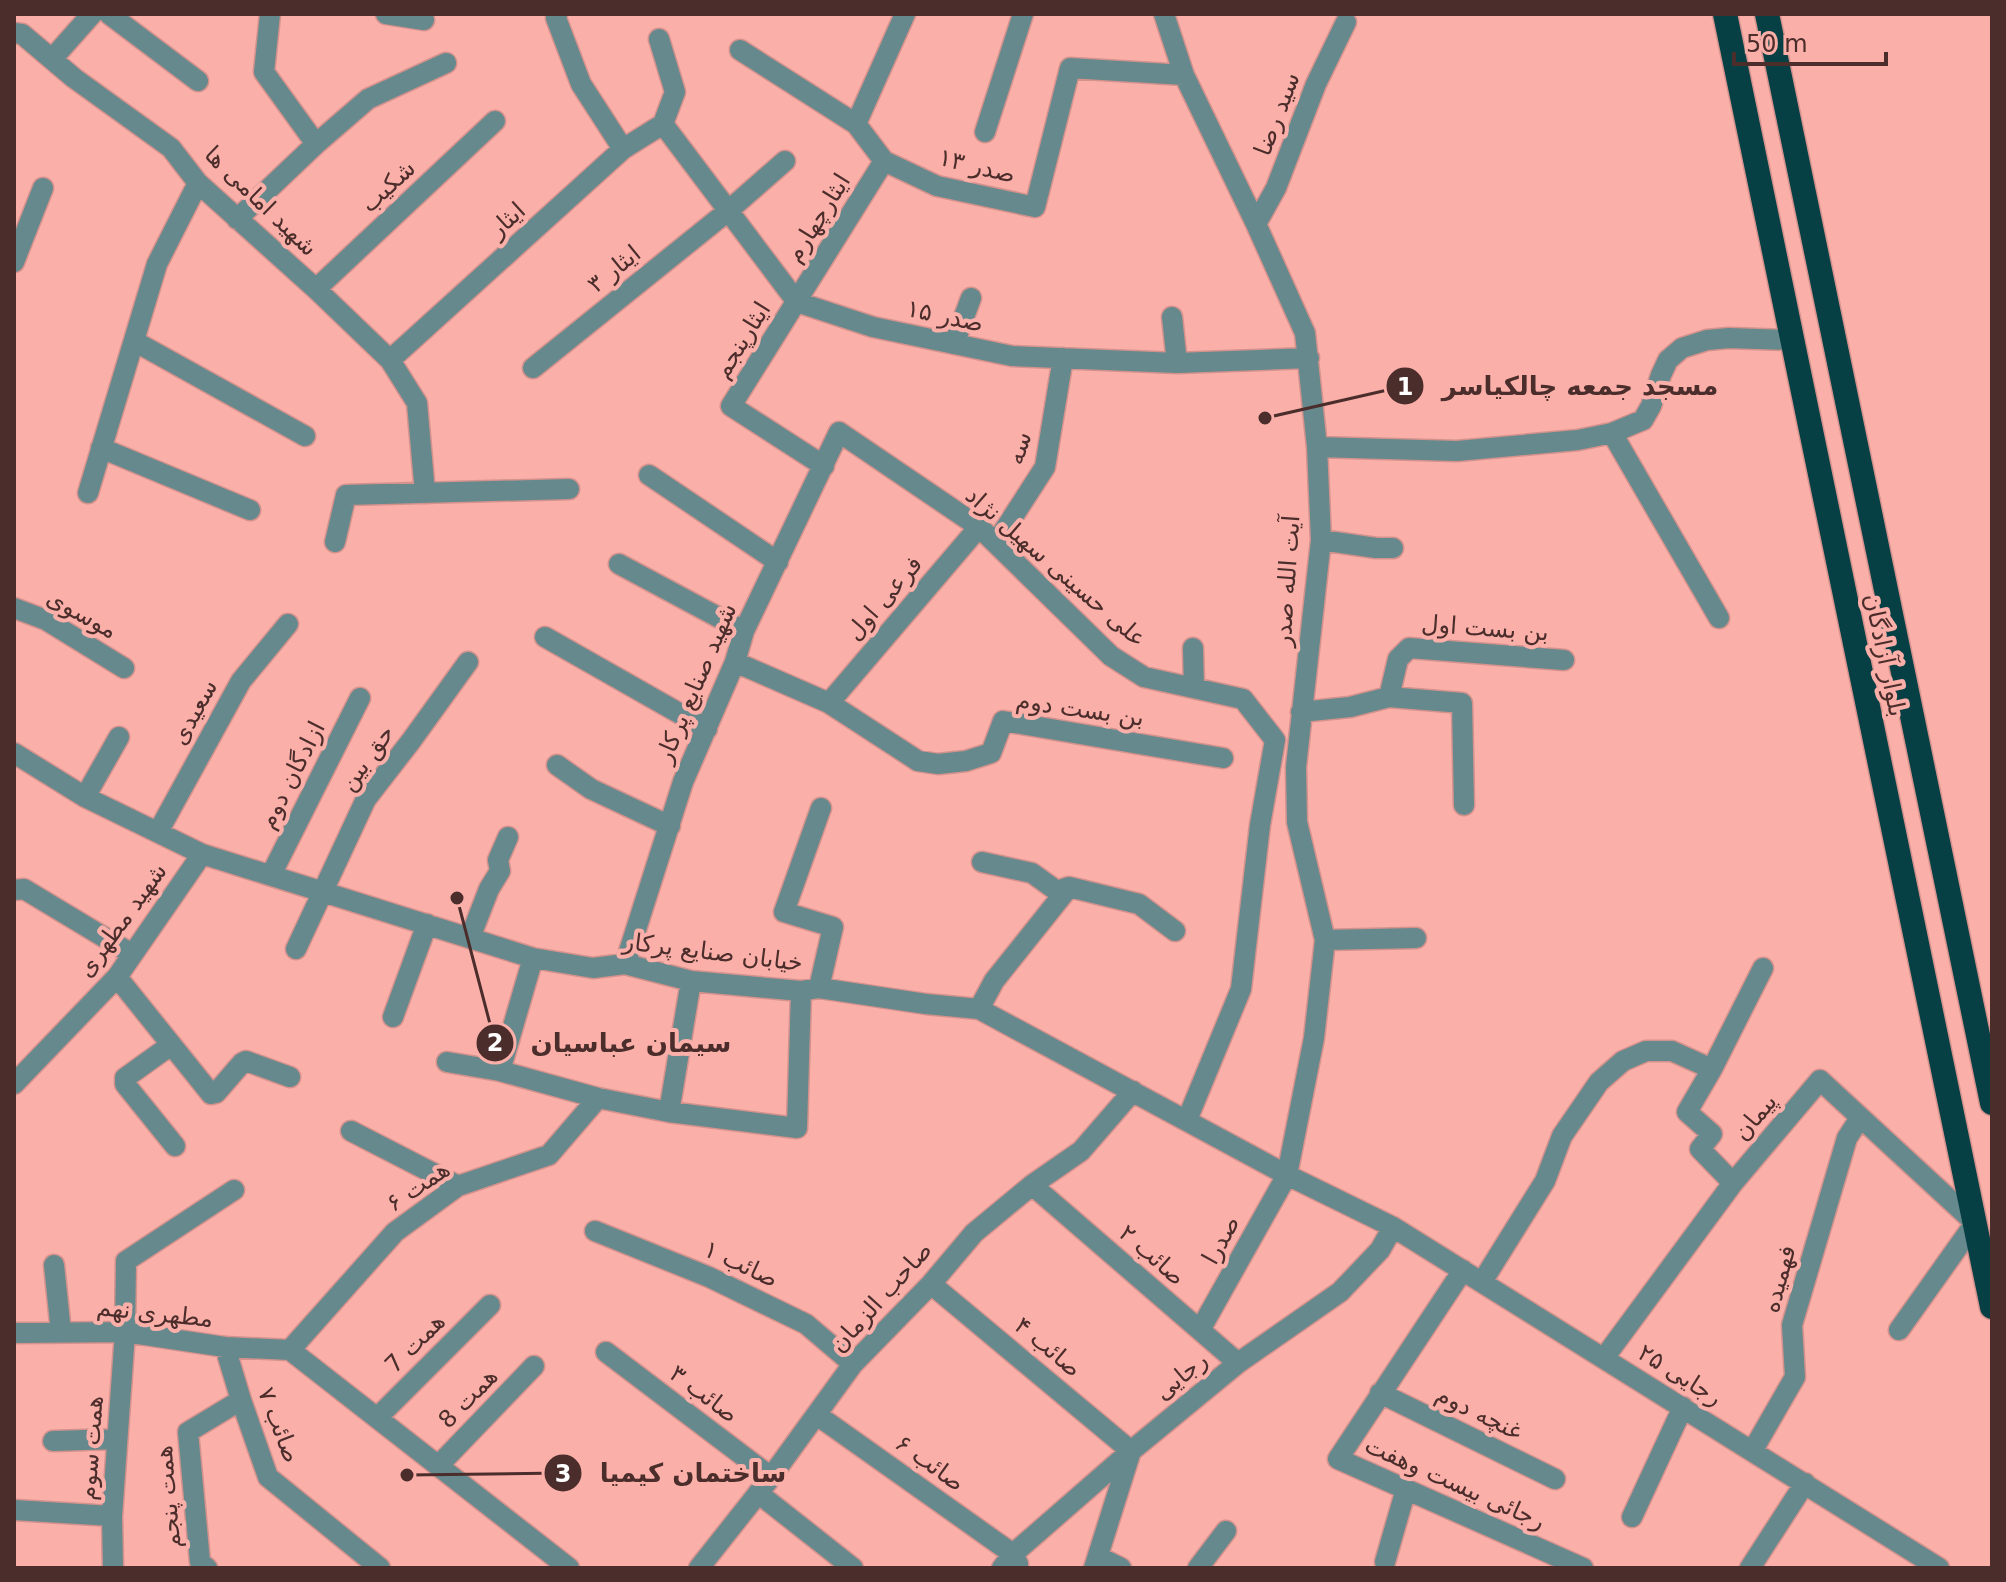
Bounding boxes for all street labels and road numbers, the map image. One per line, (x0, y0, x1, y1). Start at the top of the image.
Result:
street label: سید رضا (1248, 68, 1306, 160)
street label: شهید امامی ها (199, 140, 323, 262)
street label: صدر ۱۳ (936, 143, 1018, 189)
street label: شکیب (355, 154, 421, 218)
street label: ایثارچهارم (780, 169, 856, 267)
street label: ایثار (482, 196, 531, 244)
street label: ایثار ۳ (582, 239, 646, 299)
street label: صدر ۱۵ (904, 294, 986, 338)
street label: ایثارپنجم (708, 297, 776, 383)
street label: سه (1001, 428, 1037, 468)
street label: علی حسینی سهیل نژاد (960, 481, 1152, 653)
street label: آیت الله صدر (1267, 513, 1306, 649)
street label: فرعی اول (840, 550, 928, 646)
street label: موسوی (42, 583, 122, 645)
street label: بلوار آزادگان (1858, 591, 1913, 719)
street label: شهید صنایع پرکار (649, 599, 742, 768)
street label: بن بست اول (1420, 610, 1550, 646)
street label: سعیدی (165, 674, 223, 750)
street label: بن بست دوم (1014, 686, 1146, 732)
street label: ازادگان دوم (253, 717, 331, 833)
street label: حق بین (334, 720, 400, 796)
street label: شهید مطهری (71, 857, 173, 983)
street label: خیابان صنایع پرکار (621, 927, 804, 977)
street label: پیمان (1727, 1088, 1783, 1146)
street label: همت ۶ (381, 1155, 455, 1217)
street label: صدرا (1196, 1211, 1246, 1269)
street label: صائب ۲ (1113, 1219, 1191, 1291)
street label: صائب ۱ (700, 1235, 782, 1293)
street label: صاحب الزمان (824, 1236, 938, 1358)
street label: فهمیده (1757, 1242, 1801, 1316)
street label: مطهری نهم (95, 1293, 215, 1333)
street label: همت 7 (379, 1307, 451, 1379)
street label: صائب ۴ (1009, 1311, 1087, 1383)
street label: رجایی ۲۵ (1633, 1338, 1727, 1412)
street label: رجایی (1149, 1346, 1213, 1406)
street label: صائب ۳ (664, 1359, 744, 1429)
street label: همت 8 (433, 1362, 503, 1434)
street label: غنچه دوم (1431, 1380, 1527, 1446)
street label: صائب ۷ (252, 1383, 306, 1467)
street label: همت سوم (73, 1395, 109, 1501)
street label: صائب ۶ (890, 1429, 970, 1497)
street label: رجائی بیست وهفت (1360, 1431, 1550, 1535)
street label: همت پنجم (150, 1444, 186, 1550)

